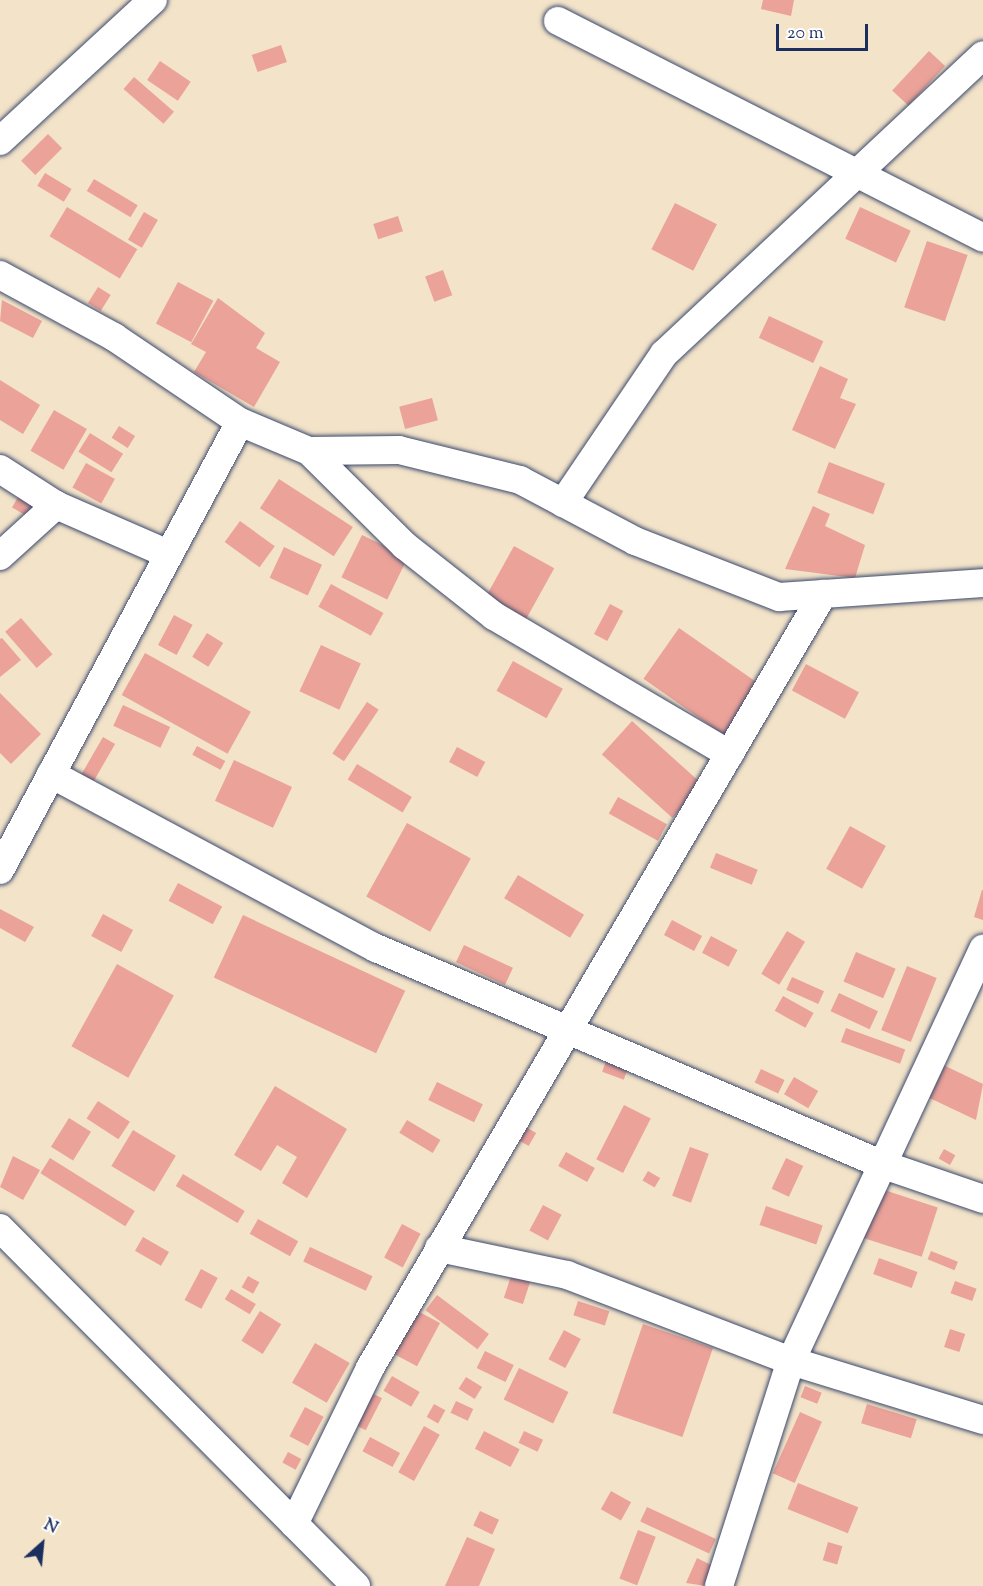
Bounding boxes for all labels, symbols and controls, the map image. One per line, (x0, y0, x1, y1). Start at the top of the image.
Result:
scale bar (779, 12, 870, 50)
text: 20 m (787, 21, 824, 47)
north arrow (12, 1514, 72, 1574)
text: N (39, 1514, 61, 1541)

